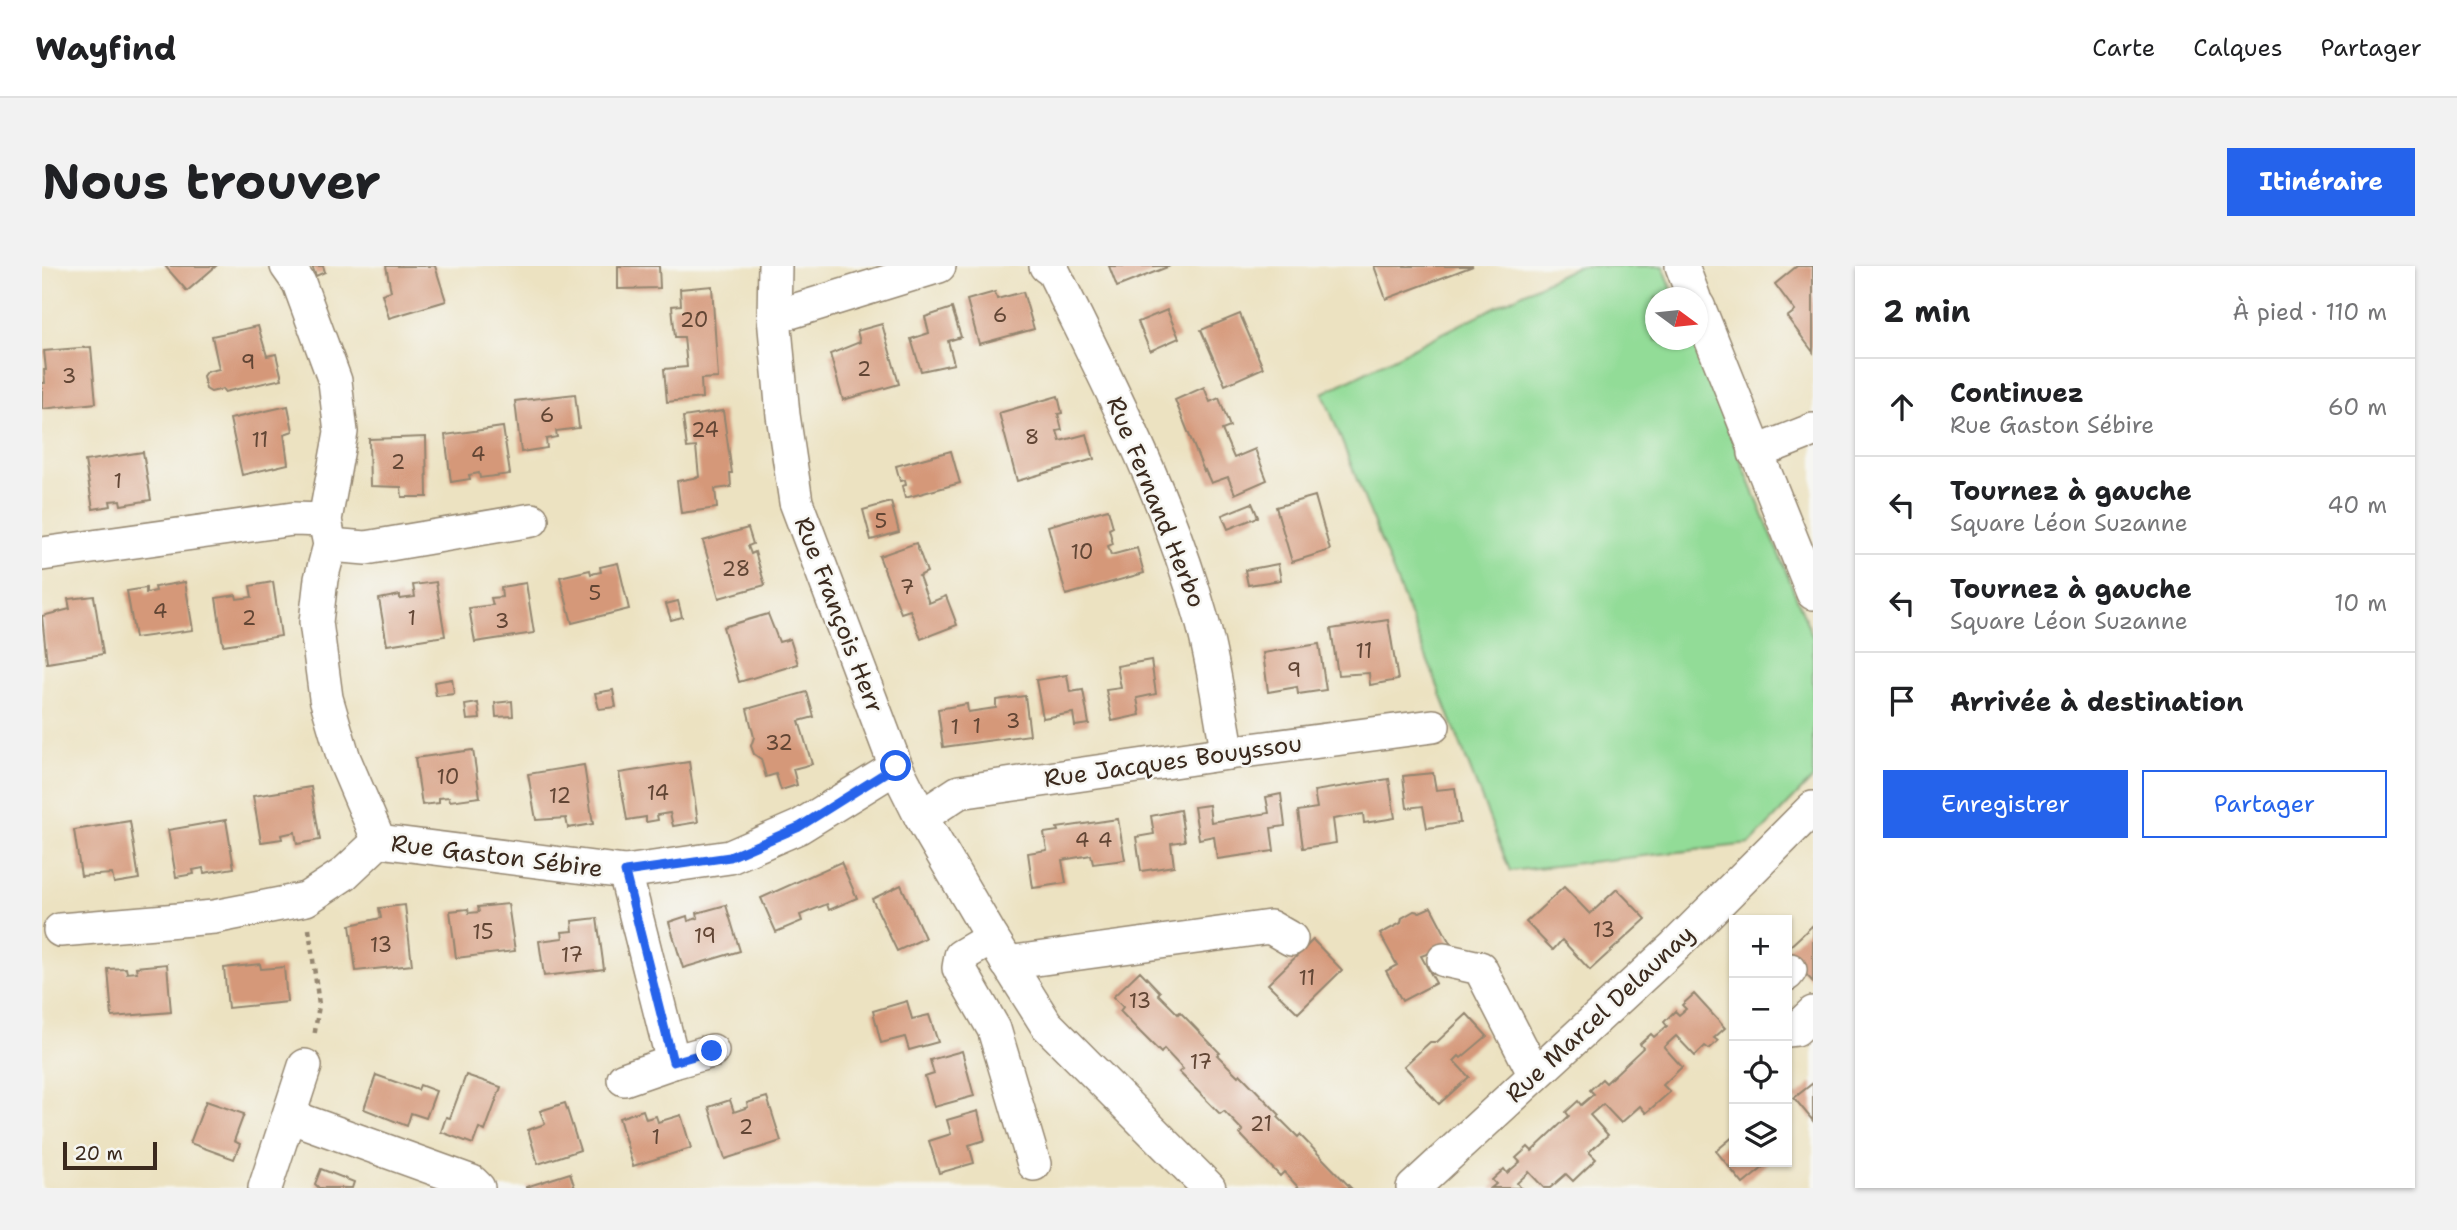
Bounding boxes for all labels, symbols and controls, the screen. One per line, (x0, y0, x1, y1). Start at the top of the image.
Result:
text: Wayfind (35, 26, 176, 71)
text: Carte (2092, 32, 2155, 64)
text: Calques (2193, 32, 2283, 64)
text: Partager (2321, 32, 2422, 64)
button: Itinéraire (2227, 148, 2415, 216)
text: Nous trouver (42, 149, 381, 215)
north arrow (1645, 287, 1708, 350)
text: 2 min (1883, 291, 1970, 332)
text: À pied · 110 m (2232, 297, 2387, 327)
house number: 6 (993, 301, 1007, 329)
house number: 20 (680, 306, 708, 334)
house number: 9 (241, 348, 255, 376)
house number: 2 (857, 355, 871, 383)
house number: 3 (62, 362, 76, 390)
text: Continuez (1950, 375, 2084, 410)
icon: ahead (1883, 388, 1921, 426)
street label: Rue Fernand Herbo (1099, 392, 1213, 612)
text: 60 m (2328, 392, 2387, 422)
house number: 6 (540, 401, 554, 429)
text: Rue Gaston Sébire (1950, 410, 2154, 440)
house number: 24 (691, 416, 719, 444)
house number: 8 (1025, 423, 1039, 451)
house number: 11 (252, 426, 268, 454)
house number: 4 (471, 440, 485, 468)
house number: 2 (391, 448, 405, 476)
house number: 1 (114, 467, 122, 495)
text: Tournez à gauche (1950, 473, 2192, 508)
icon: left (1883, 486, 1921, 524)
text: 40 m (2327, 490, 2387, 520)
house number: 5 (875, 507, 887, 535)
text: Square Léon Suzanne (1950, 508, 2188, 538)
street label: Rue François Herr (787, 512, 891, 718)
house number: 10 (1071, 538, 1093, 566)
house number: 28 (722, 555, 750, 583)
text: Tournez à gauche (1950, 571, 2192, 606)
house number: 7 (900, 573, 914, 601)
house number: 5 (589, 579, 601, 607)
icon: left (1883, 584, 1921, 622)
text: 10 m (2334, 588, 2387, 618)
house number: 4 (153, 597, 167, 625)
house number: 2 (242, 604, 256, 632)
house number: 1 (408, 604, 416, 632)
text: Square Léon Suzanne (1950, 606, 2188, 636)
house number: 3 (495, 607, 509, 635)
house number: 11 (1356, 637, 1372, 665)
house number: 9 (1287, 656, 1301, 684)
icon: arrive (1883, 682, 1921, 720)
text: Arrivée à destination (1950, 684, 2244, 719)
house number: 3 (1006, 707, 1020, 735)
house number: 1 (973, 712, 981, 740)
house number: 1 (951, 713, 959, 741)
street label: Rue Jacques Bouyssou (1042, 727, 1304, 795)
house number: 32 (765, 729, 793, 757)
route start (880, 750, 911, 781)
house number: 10 (437, 763, 459, 791)
button: Enregistrer (1883, 770, 2128, 838)
button: Partager (2142, 770, 2387, 838)
house number: 14 (647, 779, 669, 807)
house number: 12 (549, 782, 571, 810)
house number: 4 (1075, 826, 1089, 854)
house number: 4 (1098, 826, 1112, 854)
street label: Rue Gaston Sébire (389, 827, 605, 885)
map controls (1729, 915, 1792, 1167)
button: + (1729, 915, 1792, 978)
house number: 13 (1593, 916, 1615, 944)
house number: 15 (472, 918, 494, 946)
street label: Rue Marcel Delaunay (1499, 918, 1701, 1110)
house number: 19 (694, 922, 716, 950)
house number: 13 (370, 931, 392, 959)
house number: 17 (561, 941, 583, 969)
house number: 11 (1299, 964, 1315, 992)
button: − (1729, 978, 1792, 1041)
house number: 13 (1129, 987, 1151, 1015)
route end (696, 1035, 727, 1066)
button: locate (1729, 1041, 1792, 1104)
house number: 17 (1190, 1048, 1212, 1076)
button: layers (1729, 1104, 1792, 1167)
house number: 21 (1250, 1110, 1272, 1138)
house number: 2 (739, 1113, 753, 1141)
house number: 1 (652, 1123, 660, 1151)
scale bar (63, 1139, 158, 1171)
text: 20 m (74, 1141, 123, 1166)

